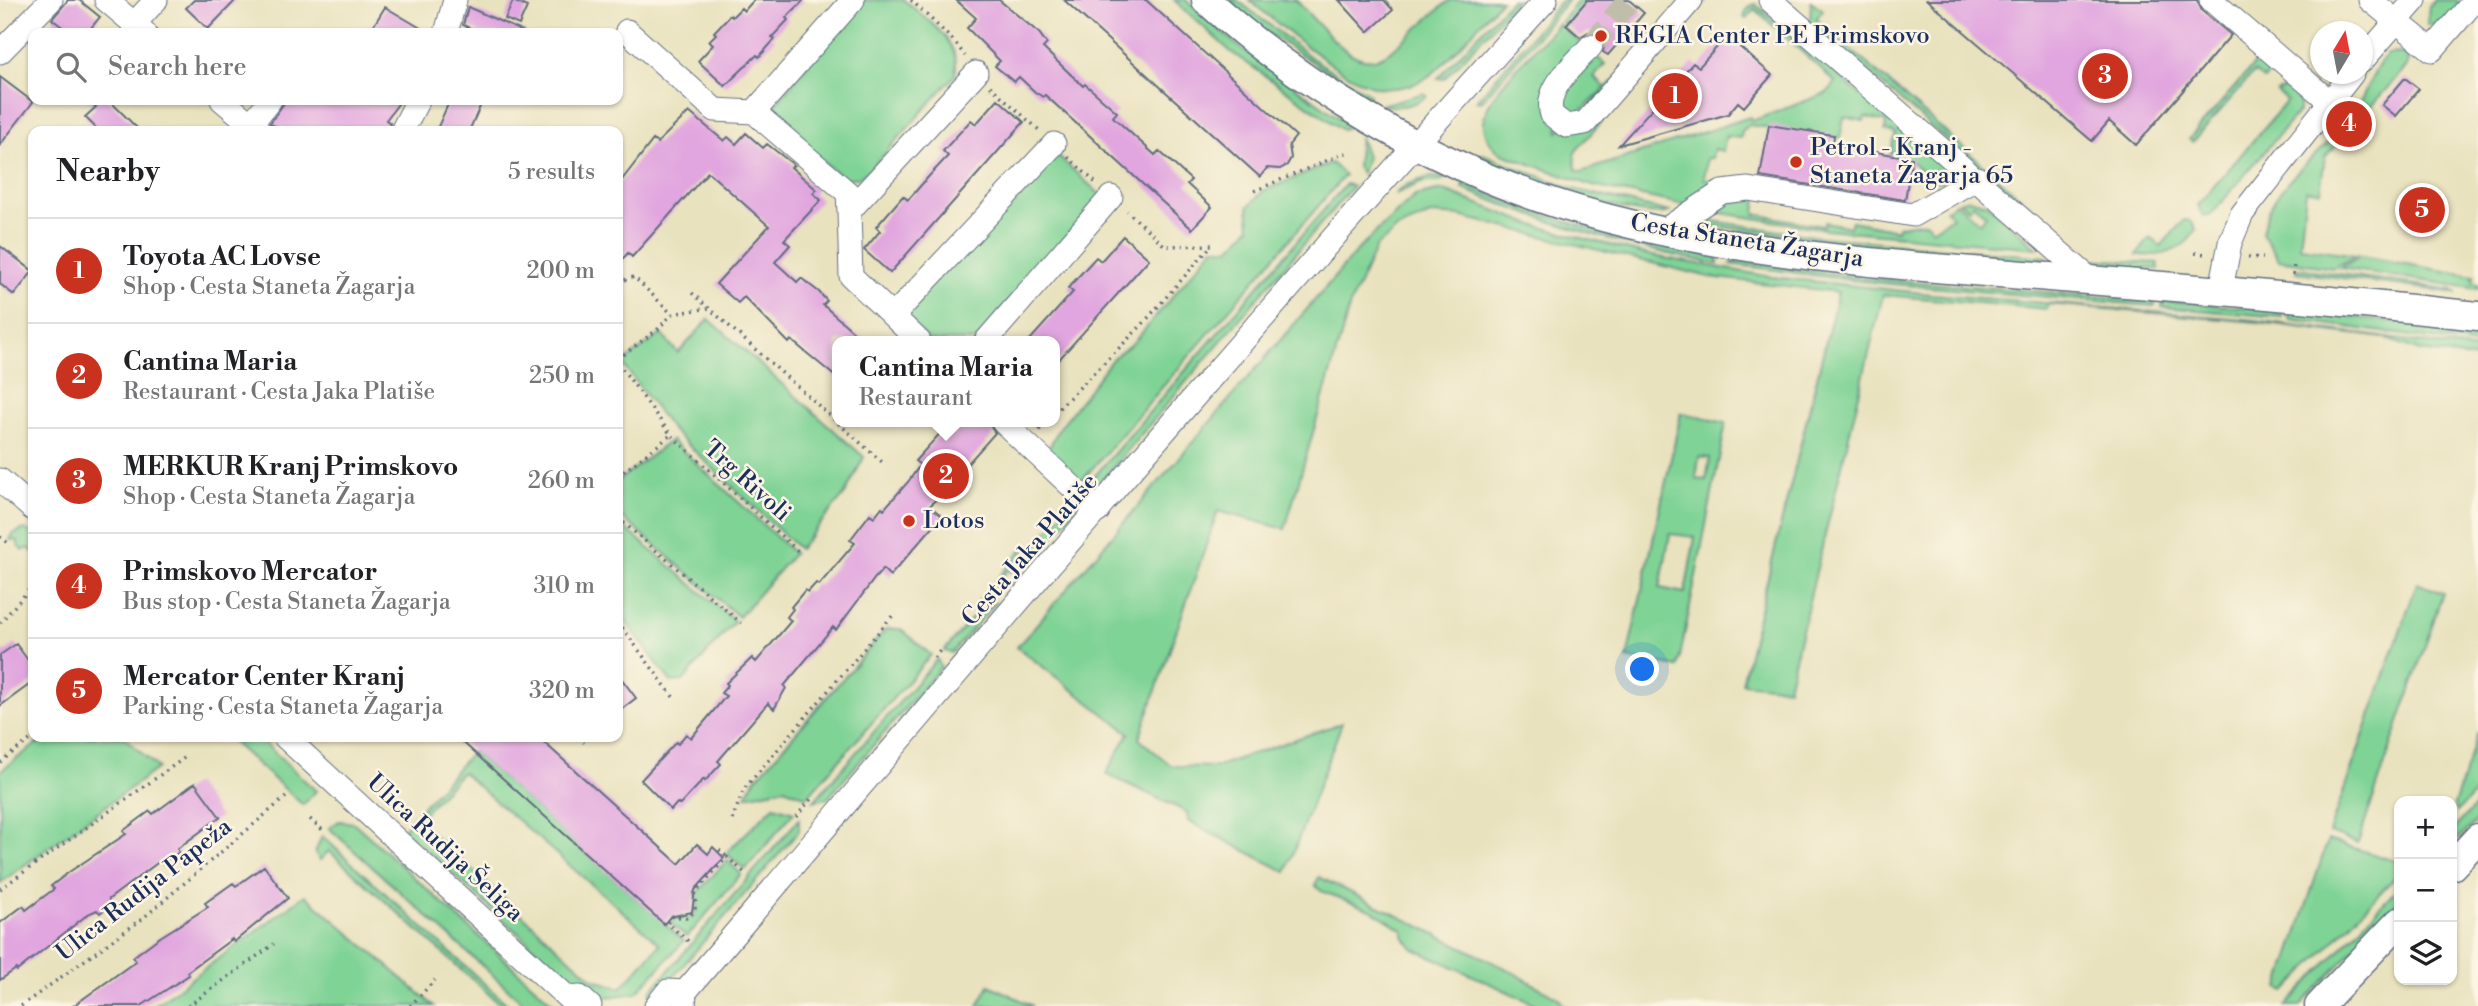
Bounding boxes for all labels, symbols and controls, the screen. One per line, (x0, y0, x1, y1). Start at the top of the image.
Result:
place label: REGIA Center PE Primskovo (1615, 21, 1930, 51)
north arrow (2310, 21, 2373, 84)
search box (28, 28, 623, 105)
marker: REGIA Center PE Primskovo (1593, 28, 1609, 44)
icon: search (52, 48, 90, 86)
pin: 3 (2082, 50, 2128, 102)
text: Search here (108, 51, 247, 83)
pin: 1 (1652, 70, 1698, 122)
pin: 4 (2326, 98, 2372, 150)
place label: Petrol - Kranj - Staneta Žagarja 65 (1810, 133, 2013, 191)
text: Nearby (56, 153, 160, 191)
marker: Petrol - Kranj - Staneta Žagarja 65 (1788, 154, 1804, 170)
text: 5 results (508, 158, 595, 186)
pin: 5 (2399, 184, 2445, 236)
street label: Cesta Staneta Žagarja (1628, 207, 1867, 274)
text: Toyota AC Lovse (123, 241, 321, 273)
text: 1 (73, 257, 85, 285)
text: 200 m (527, 257, 595, 285)
text: Shop · Cesta Staneta Žagarja (123, 273, 415, 301)
popup (832, 336, 1060, 427)
text: Cantina Maria (123, 346, 297, 378)
text: Cantina Maria (859, 352, 1033, 384)
text: 2 (72, 362, 86, 390)
text: 250 m (529, 362, 595, 390)
text: Restaurant · Cesta Jaka Platiše (123, 378, 435, 406)
text: Restaurant (859, 384, 973, 412)
street label: Trg Rivoli (697, 434, 797, 528)
pin: 2 (923, 450, 969, 502)
text: MERKUR Kranj Primskovo (123, 451, 458, 483)
text: 3 (72, 467, 86, 495)
text: 260 m (528, 467, 595, 495)
street label: Cesta Jaka Platiše (955, 467, 1105, 633)
text: Shop · Cesta Staneta Žagarja (123, 483, 415, 511)
place label: Lotos (923, 506, 984, 536)
marker: Lotos (901, 513, 917, 529)
text: Primskovo Mercator (123, 556, 377, 588)
text: 4 (71, 572, 87, 600)
text: 310 m (534, 572, 595, 600)
text: Bus stop · Cesta Staneta Žagarja (123, 588, 451, 616)
your location (1625, 652, 1659, 686)
text: Mercator Center Kranj (123, 661, 405, 693)
text: 5 (72, 677, 86, 705)
text: 320 m (529, 677, 595, 705)
text: Parking · Cesta Staneta Žagarja (123, 693, 443, 721)
street label: Ulica Rudija Šeliga (360, 766, 532, 929)
map controls (2394, 796, 2457, 985)
button: + (2394, 796, 2457, 859)
street label: Ulica Rudija Papeža (50, 811, 239, 968)
button: − (2394, 859, 2457, 922)
button: layers (2394, 922, 2457, 985)

